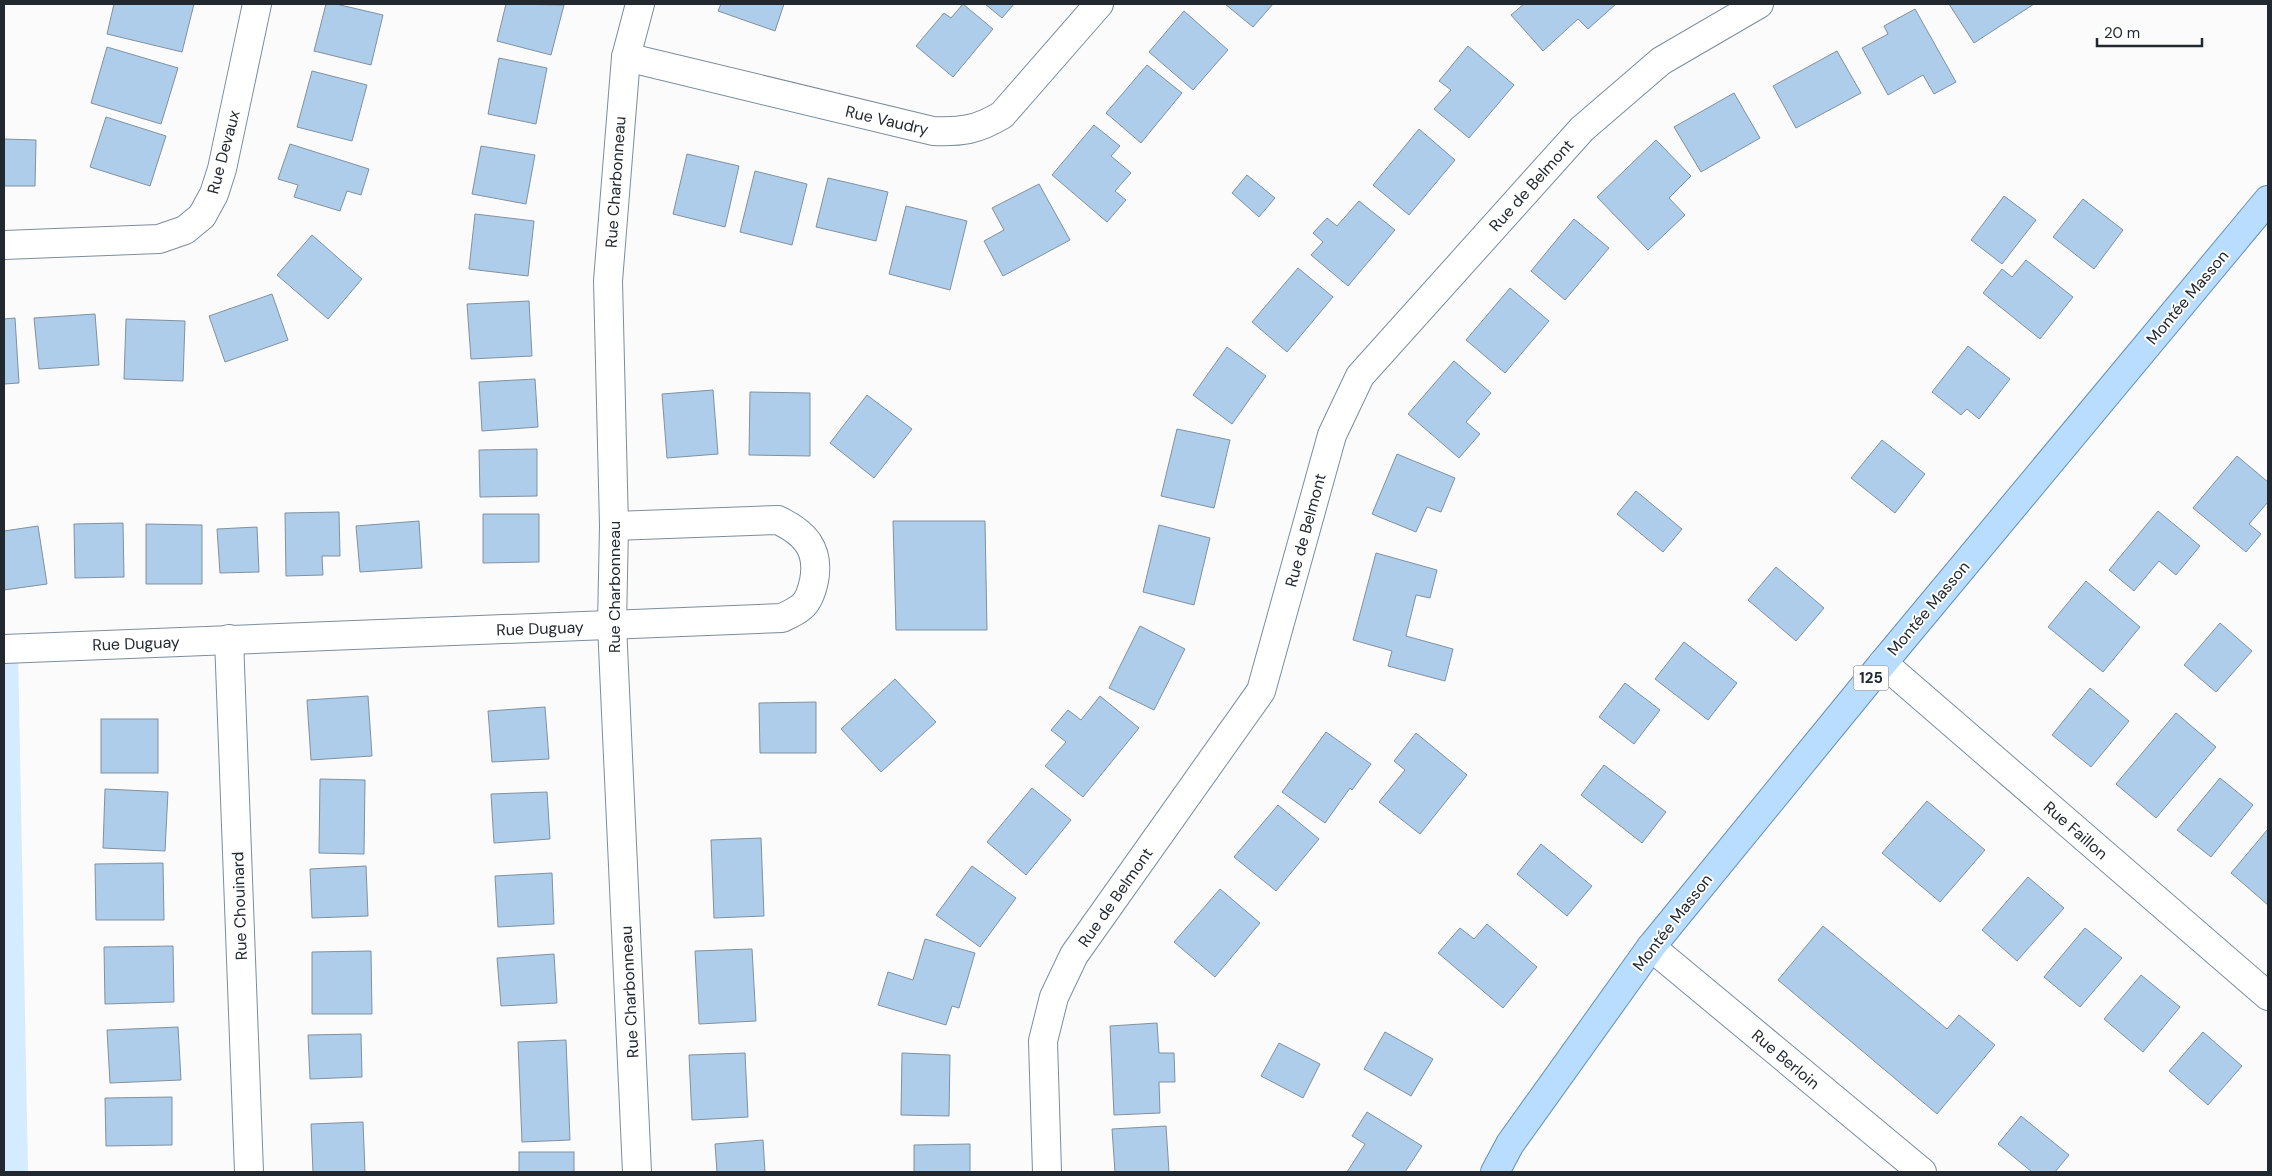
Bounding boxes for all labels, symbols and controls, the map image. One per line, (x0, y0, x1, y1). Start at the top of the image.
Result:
scale bar (2097, 15, 2202, 47)
text: 20 m (2104, 23, 2140, 43)
street label: Rue Vaudry (843, 101, 931, 140)
street label: Rue Devaux (202, 108, 245, 196)
street label: Rue Charbonneau (600, 115, 631, 249)
street label: Rue de Belmont (1484, 135, 1578, 236)
street label: Montée Masson (2142, 246, 2233, 349)
street label: Rue de Belmont (1280, 471, 1331, 589)
street label: Rue Charbonneau (604, 521, 625, 653)
street label: Montée Masson (1883, 557, 1974, 660)
street label: Rue Duguay (496, 616, 584, 641)
street label: Rue Duguay (92, 631, 180, 656)
road number: 125 (1854, 666, 1888, 690)
street label: Rue Faillon (2039, 797, 2112, 864)
street label: Rue de Belmont (1073, 843, 1158, 951)
street label: Rue Chouinard (227, 851, 252, 961)
street label: Montée Masson (1628, 870, 1717, 975)
street label: Rue Charbonneau (616, 925, 643, 1059)
street label: Rue Berloin (1747, 1025, 1824, 1094)

